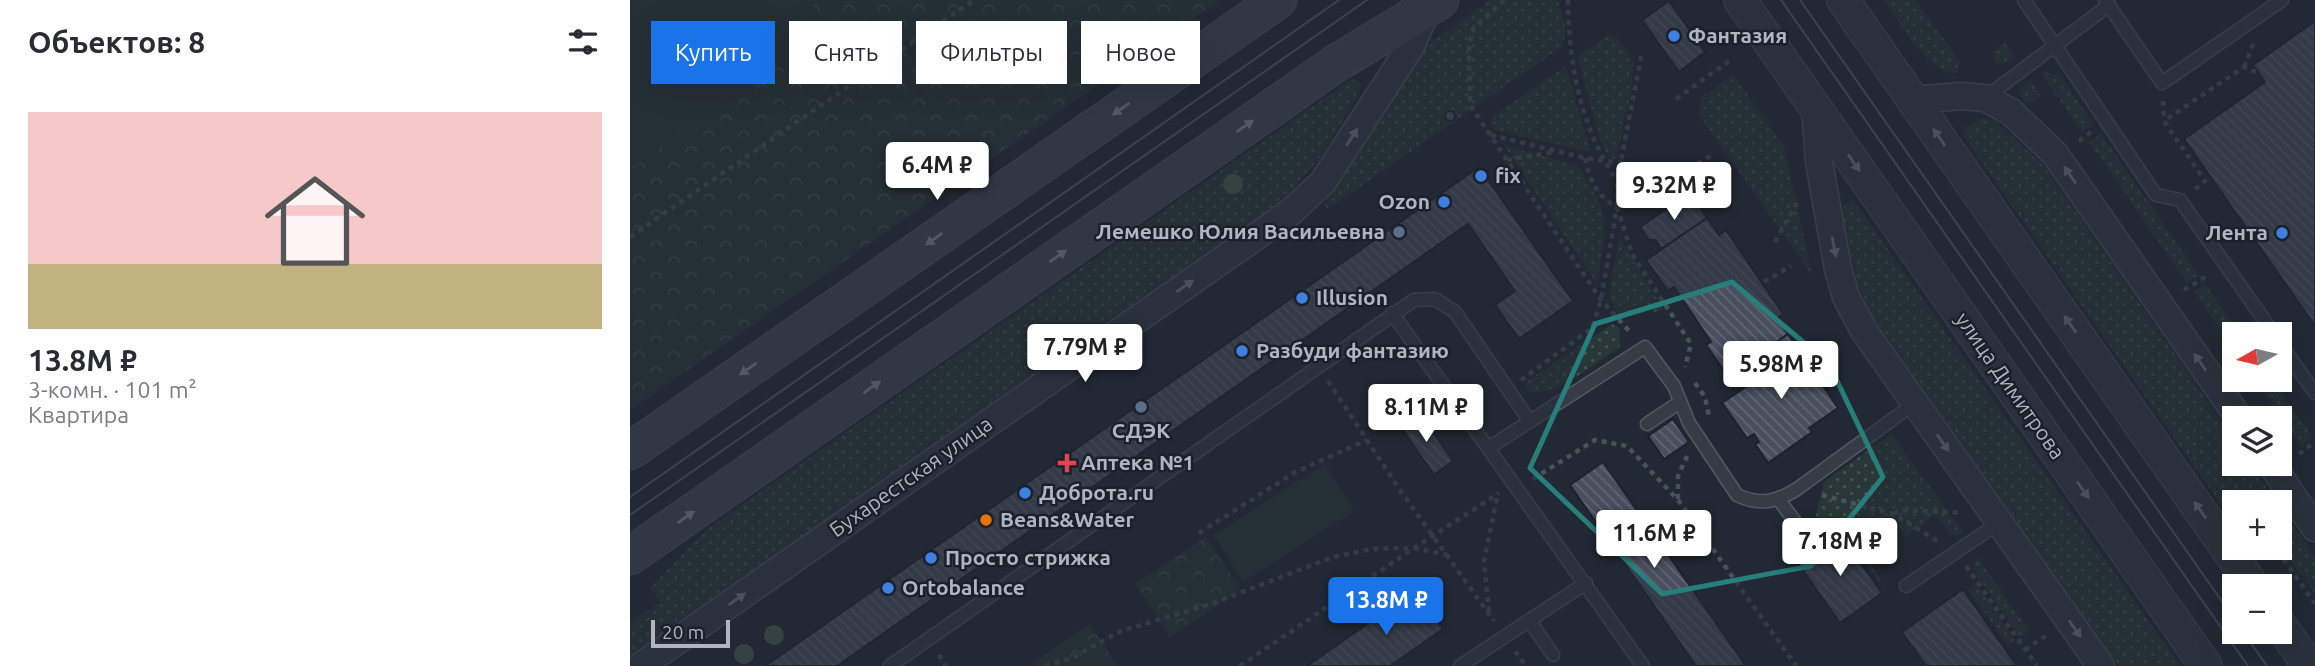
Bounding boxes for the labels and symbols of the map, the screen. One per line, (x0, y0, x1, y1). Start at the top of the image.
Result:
place label: Фантазия (1688, 23, 1787, 47)
marker: Фантазия (1666, 28, 1682, 44)
one-way arrow (1112, 102, 1130, 116)
one-way arrow (1236, 119, 1254, 133)
one-way arrow (1346, 127, 1359, 147)
one-way arrow (1932, 128, 1946, 146)
pin: 6.4M ₽ (880, 142, 994, 202)
one-way arrow (1847, 153, 1860, 172)
pin: 9.32M ₽ (1609, 162, 1739, 222)
place label: fix (1495, 163, 1521, 187)
one-way arrow (2063, 166, 2077, 184)
marker: fix (1473, 168, 1489, 184)
place label: Ozon (1379, 189, 1430, 213)
marker: Ozon (1436, 194, 1452, 210)
place label: Лемешко Юлия Васильевна (1096, 219, 1385, 243)
place label: Лента (2205, 220, 2268, 244)
marker: Лемешко Юлия Васильевна (1391, 224, 1407, 240)
marker: Лента (2274, 225, 2290, 241)
one-way arrow (925, 232, 943, 246)
one-way arrow (1829, 236, 1840, 258)
one-way arrow (1049, 249, 1067, 263)
one-way arrow (1175, 280, 1194, 293)
place label: Illusion (1316, 285, 1388, 309)
marker: Illusion (1294, 290, 1310, 306)
street label: улица Димитрова (1951, 308, 2070, 463)
one-way arrow (2063, 315, 2077, 333)
north arrow (2222, 322, 2292, 392)
pin: 7.79M ₽ (1020, 324, 1150, 384)
place label: Разбуди фантазию (1256, 338, 1449, 362)
pin: 5.98M ₽ (1716, 342, 1846, 401)
marker: Разбуди фантазию (1234, 343, 1250, 359)
one-way arrow (2193, 353, 2207, 371)
one-way arrow (738, 362, 757, 375)
one-way arrow (863, 380, 881, 394)
pin: 8.11M ₽ (1361, 384, 1491, 444)
marker: СДЭК (1133, 399, 1149, 415)
street label: Бухарестская улица (825, 411, 996, 541)
place label: СДЭК (1112, 418, 1170, 442)
one-way arrow (1936, 434, 1950, 452)
place label: Аптека №1 (1081, 450, 1194, 474)
marker: Аптека №1 (1059, 455, 1075, 471)
place label: Доброта.ru (1039, 480, 1154, 504)
one-way arrow (2076, 481, 2090, 499)
marker: Доброта.ru (1017, 485, 1033, 501)
one-way arrow (2193, 501, 2207, 519)
place label: Beans&Water (1000, 507, 1135, 531)
one-way arrow (677, 510, 695, 524)
pin: 11.6M ₽ (1589, 510, 1719, 570)
marker: Beans&Water (978, 512, 994, 528)
pin: 7.18M ₽ (1775, 518, 1905, 578)
place label: Просто стрижка (945, 545, 1111, 569)
marker: Просто стрижка (923, 550, 939, 566)
place label: Ortobalance (902, 575, 1025, 599)
pin: 13.8M ₽ (1321, 578, 1451, 637)
marker: Ortobalance (880, 580, 896, 596)
one-way arrow (728, 592, 746, 606)
scale bar (651, 617, 730, 649)
one-way arrow (2068, 620, 2082, 638)

